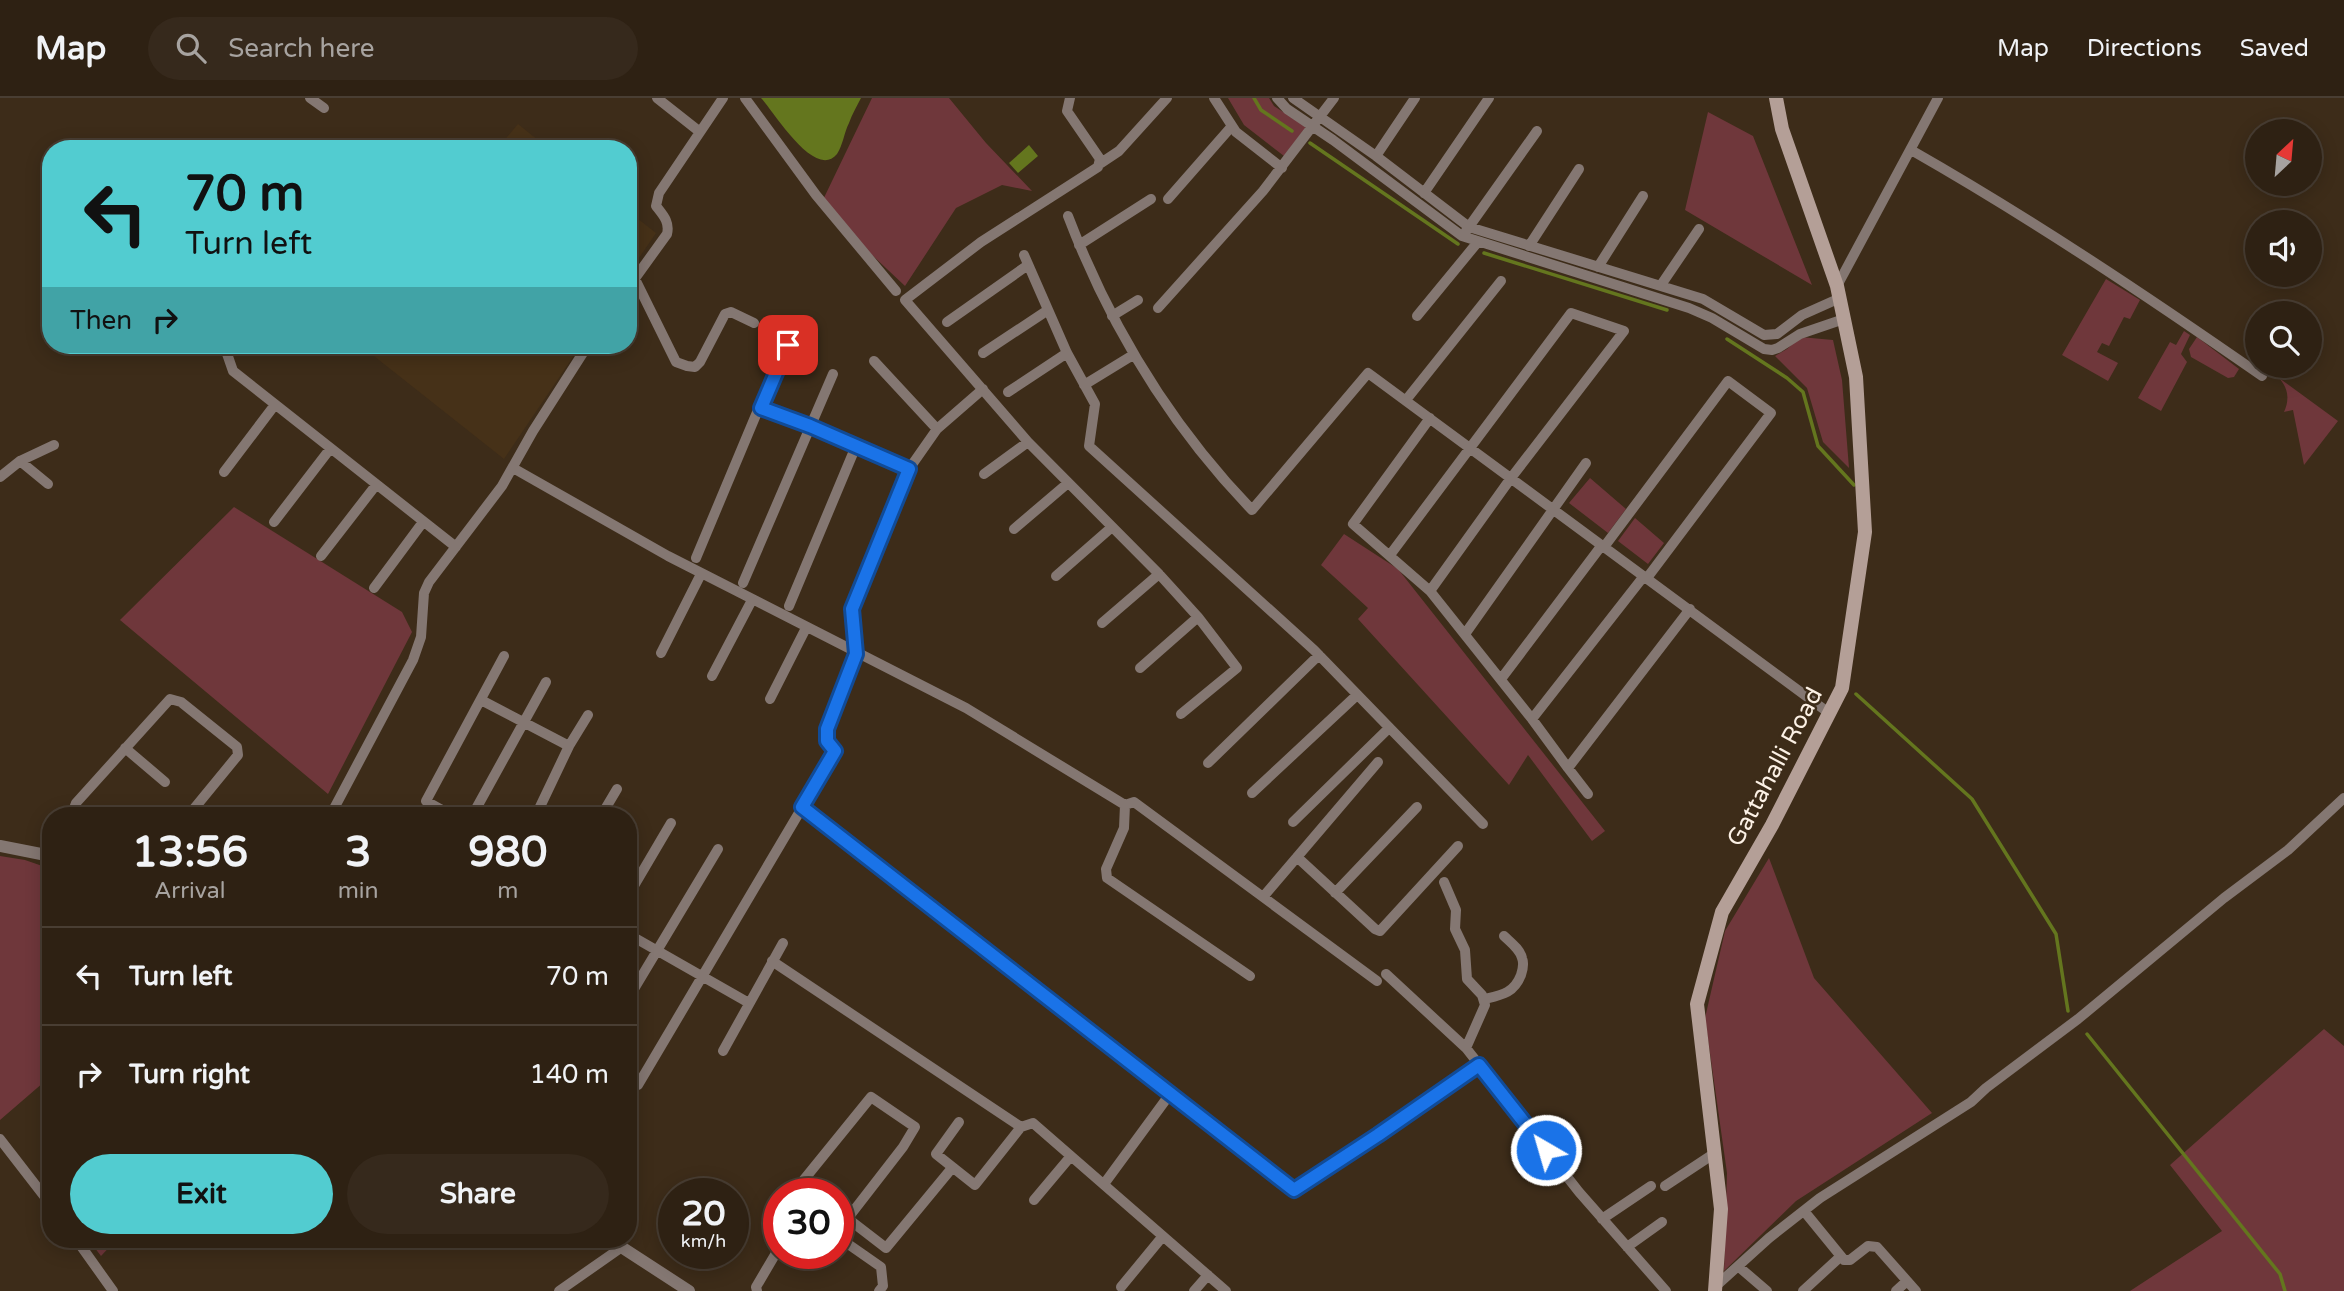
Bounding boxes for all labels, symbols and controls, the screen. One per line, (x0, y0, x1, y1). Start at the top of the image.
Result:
search box (148, 17, 638, 80)
text: Map (35, 29, 106, 68)
icon: search (172, 29, 210, 67)
text: Search here (228, 33, 374, 64)
text: Map (1997, 34, 2049, 63)
text: Directions (2087, 34, 2202, 63)
text: Saved (2240, 34, 2309, 63)
north arrow (2245, 119, 2322, 196)
map controls (2245, 119, 2322, 378)
text: 70 m (185, 165, 304, 224)
icon: left (70, 168, 161, 259)
button: sound (2245, 210, 2322, 287)
text: Turn left (185, 225, 312, 263)
icon: right (146, 301, 184, 339)
button: search (2245, 301, 2322, 378)
text: Then (70, 305, 132, 336)
pin (758, 315, 818, 375)
icon: arrive (769, 326, 807, 364)
street label: Gattahalli Road (1721, 683, 1829, 851)
text: 13:56 (132, 827, 248, 878)
text: 3 (345, 827, 371, 878)
text: 980 (468, 827, 547, 878)
text: Arrival (154, 877, 225, 905)
text: min (338, 877, 379, 905)
text: m (497, 877, 518, 905)
icon: left (70, 957, 108, 995)
text: Turn left (129, 961, 232, 992)
text: 70 m (546, 961, 609, 992)
icon: right (70, 1055, 108, 1093)
text: Turn right (129, 1059, 250, 1090)
text: 140 m (529, 1059, 609, 1090)
position arrow (1509, 1113, 1583, 1187)
button: Exit (70, 1154, 333, 1234)
button: Share (347, 1154, 609, 1234)
speed limit sign: 30 (763, 1178, 854, 1269)
text: 20 (682, 1193, 725, 1235)
text: km/h (681, 1230, 726, 1252)

